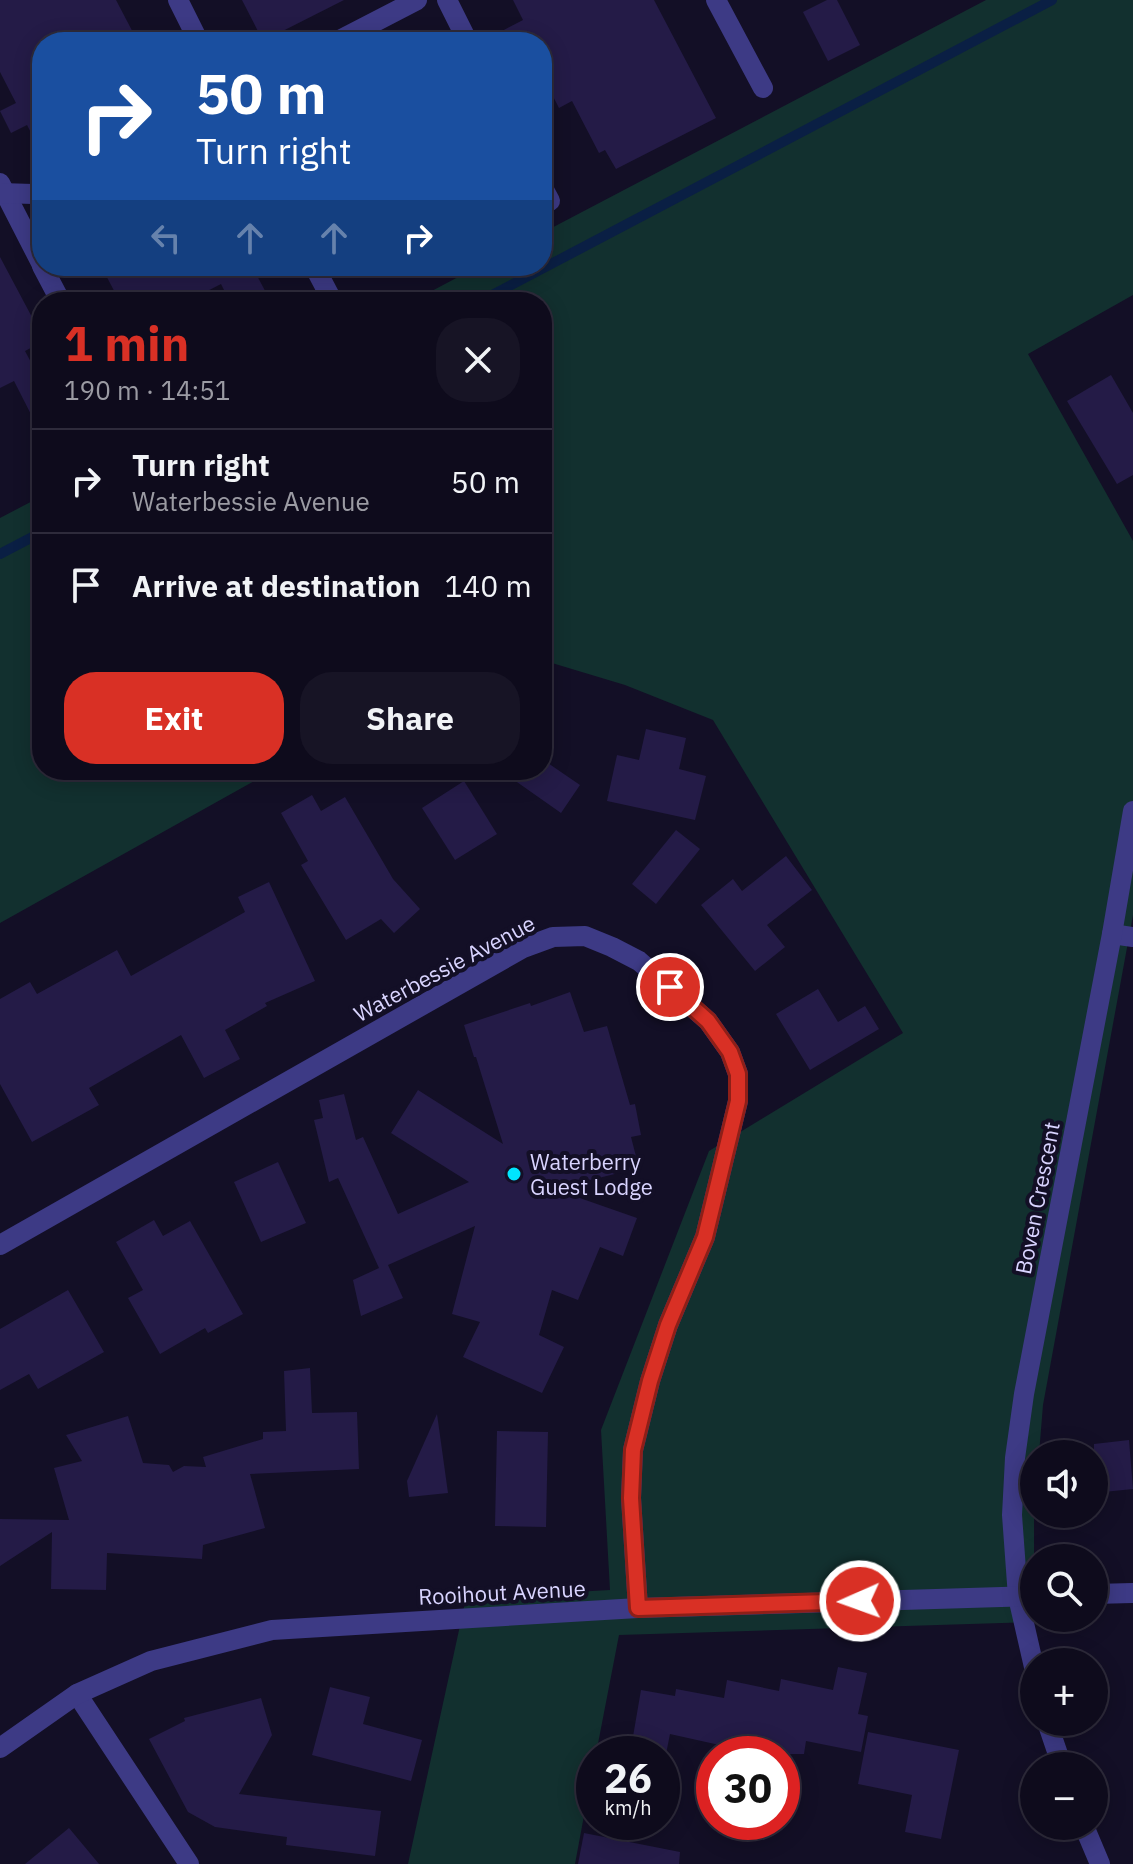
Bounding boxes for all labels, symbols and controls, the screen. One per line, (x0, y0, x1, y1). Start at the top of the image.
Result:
text: 50 m (196, 57, 326, 129)
icon: right (64, 64, 168, 168)
text: Turn right (196, 127, 352, 174)
icon: left (144, 216, 188, 260)
icon: ahead (228, 216, 272, 260)
icon: ahead (312, 216, 356, 260)
icon: right (396, 216, 440, 260)
text: 1 min (64, 312, 189, 374)
button: close (436, 318, 520, 402)
text: 190 m · 14:51 (64, 373, 230, 407)
text: Turn right (132, 445, 270, 484)
icon: right (64, 459, 108, 503)
text: 50 m (451, 462, 520, 501)
text: Waterbessie Avenue (132, 484, 370, 518)
icon: arrive (64, 563, 108, 607)
text: Arrive at destination (132, 566, 420, 605)
text: 140 m (444, 566, 532, 605)
button: Exit (64, 672, 284, 764)
button: Share (300, 672, 520, 764)
street label: Waterbessie Avenue (348, 908, 540, 1028)
pin (636, 953, 704, 1021)
icon: arrive (648, 965, 692, 1009)
street label: Boven Crescent (1008, 1119, 1066, 1277)
place label: Waterberry Guest Lodge (530, 1147, 653, 1201)
marker: Waterberry Guest Lodge (505, 1165, 523, 1183)
map controls (1020, 1440, 1108, 1840)
button: sound (1020, 1440, 1108, 1528)
button: search (1020, 1544, 1108, 1632)
position arrow (818, 1559, 902, 1643)
street label: Rooihout Avenue (418, 1573, 586, 1611)
button: + (1020, 1648, 1108, 1736)
speed limit sign: 30 (696, 1736, 800, 1840)
text: 26 (604, 1752, 652, 1804)
button: − (1020, 1752, 1108, 1840)
text: km/h (604, 1794, 652, 1821)

